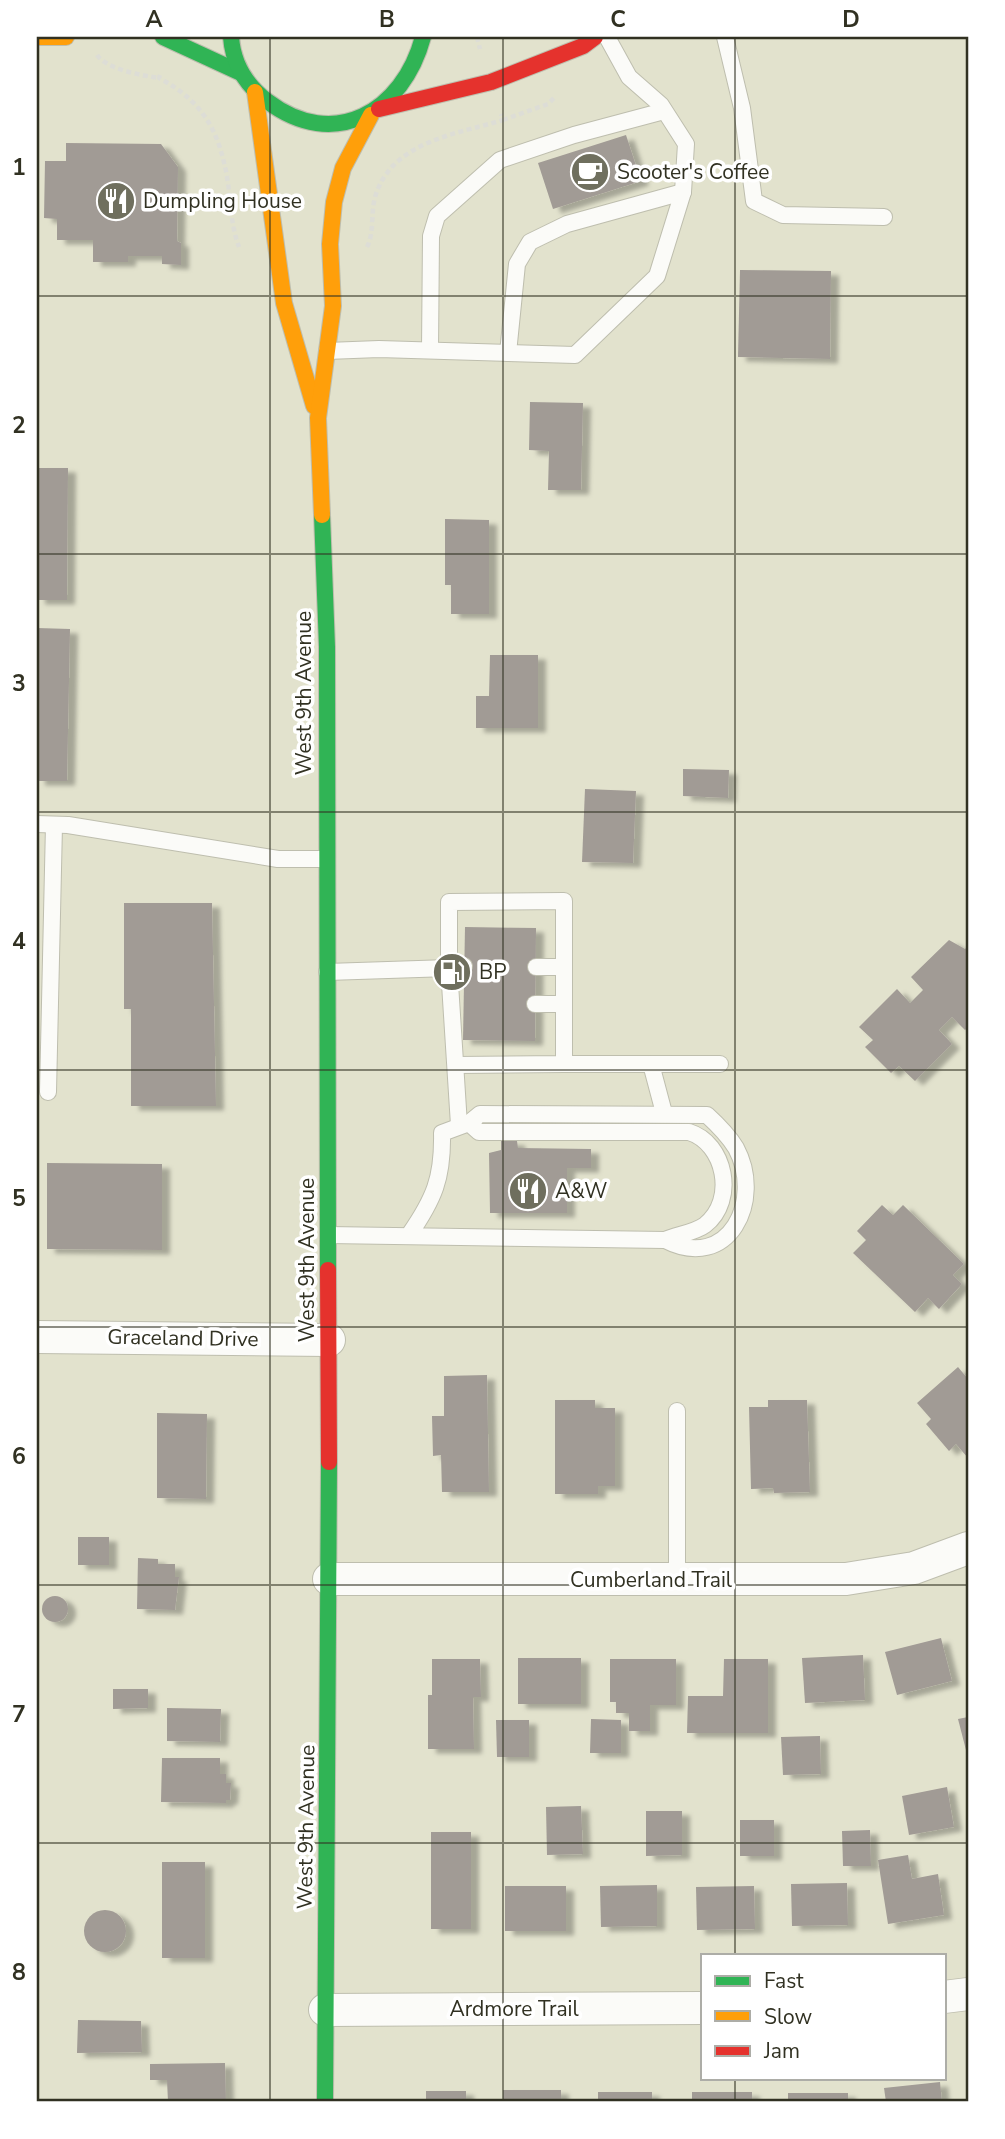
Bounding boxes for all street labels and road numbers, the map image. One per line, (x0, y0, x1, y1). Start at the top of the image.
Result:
street label: West 9th Avenue (290, 611, 318, 775)
street label: West 9th Avenue (293, 1178, 321, 1342)
street label: Graceland Drive (107, 1323, 259, 1353)
street label: Cumberland Trail (570, 1566, 733, 1594)
street label: West 9th Avenue (291, 1744, 321, 1910)
street label: Ardmore Trail (449, 1995, 579, 2023)

